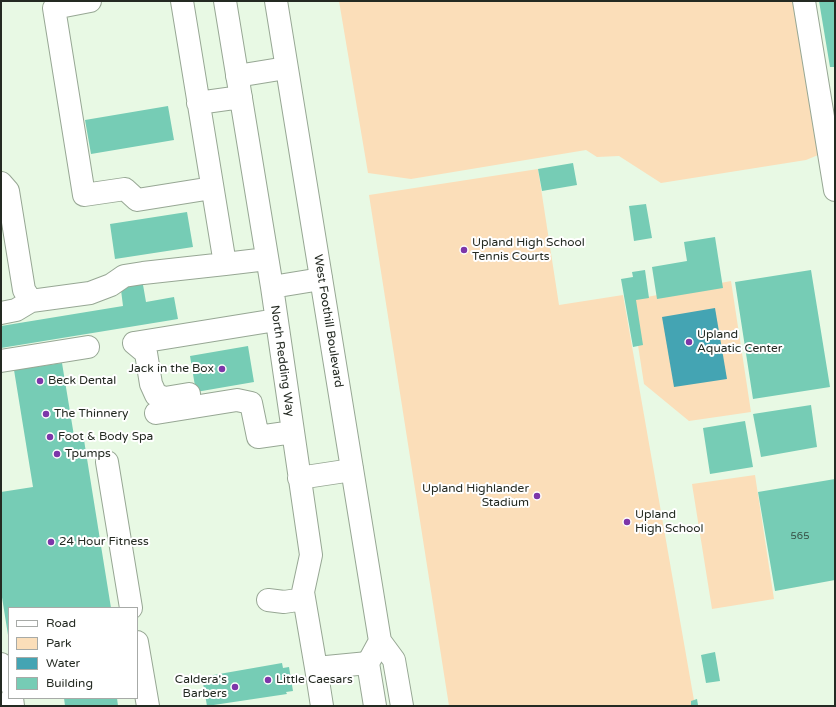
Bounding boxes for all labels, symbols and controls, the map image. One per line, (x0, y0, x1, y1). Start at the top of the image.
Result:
place label: Upland High School Tennis Courts (472, 236, 585, 264)
marker: Upland High School Tennis Courts (459, 245, 469, 255)
street label: West Foothill Boulevard (310, 253, 346, 389)
street label: North Redding Way (267, 304, 297, 418)
place label: Upland Aquatic Center (697, 328, 782, 356)
marker: Upland Aquatic Center (684, 337, 694, 347)
place label: Jack in the Box (129, 362, 214, 376)
marker: Jack in the Box (217, 364, 227, 374)
place label: Beck Dental (48, 374, 116, 388)
marker: Beck Dental (35, 376, 45, 386)
place label: The Thinnery (54, 407, 128, 421)
marker: The Thinnery (41, 409, 51, 419)
place label: Foot & Body Spa (58, 430, 153, 444)
marker: Foot & Body Spa (45, 432, 55, 442)
place label: Tpumps (65, 447, 111, 461)
marker: Tpumps (52, 449, 62, 459)
place label: Upland Highlander Stadium (422, 482, 529, 510)
marker: Upland Highlander Stadium (532, 491, 542, 501)
place label: Upland High School (635, 508, 704, 536)
marker: Upland High School (622, 517, 632, 527)
house number: 565 (791, 530, 809, 542)
place label: 24 Hour Fitness (59, 535, 149, 549)
marker: 24 Hour Fitness (46, 537, 56, 547)
legend (8, 607, 138, 699)
text: Road (46, 616, 76, 630)
text: Park (46, 636, 72, 650)
text: Water (46, 656, 80, 670)
place label: Caldera's Barbers (175, 673, 227, 701)
place label: Little Caesars (276, 673, 353, 687)
marker: Little Caesars (263, 675, 273, 685)
text: Building (46, 676, 93, 690)
marker: Caldera's Barbers (230, 682, 240, 692)

